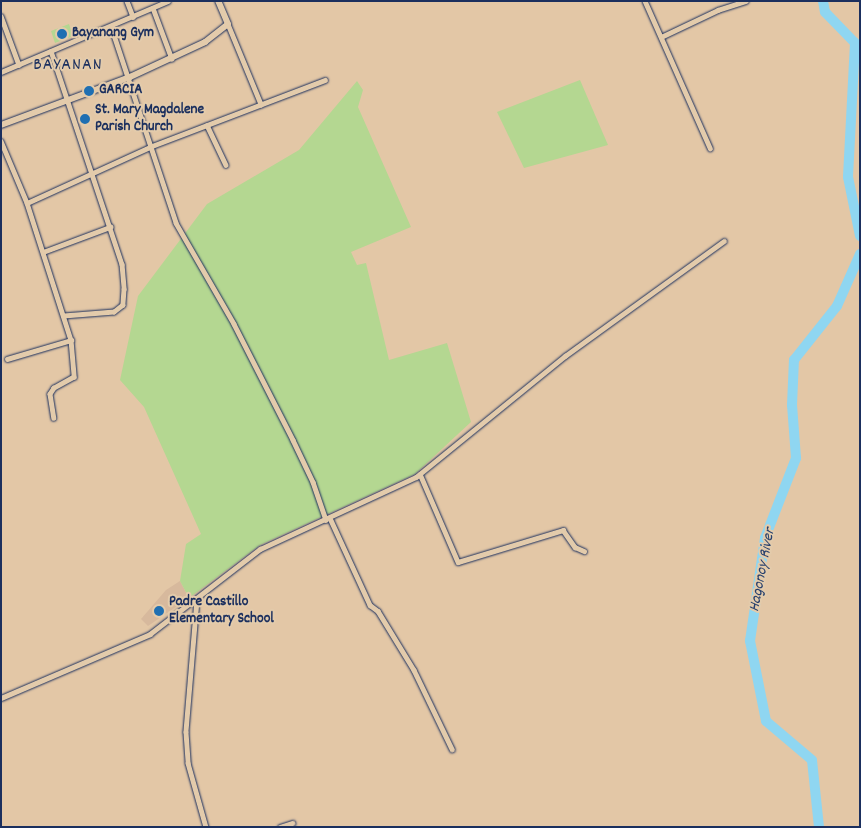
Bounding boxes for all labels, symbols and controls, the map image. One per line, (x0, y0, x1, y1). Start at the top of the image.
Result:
place label: Bayanang Gym (72, 25, 154, 43)
marker: Bayanang Gym (56, 28, 68, 40)
district label: BAYANAN (32, 55, 104, 77)
place label: GARCIA (99, 82, 142, 100)
marker: GARCIA (83, 85, 95, 97)
place label: St. Mary Magdalene Parish Church (95, 101, 204, 136)
marker: St. Mary Magdalene Parish Church (79, 113, 91, 125)
water label: Hagonoy River (745, 527, 781, 613)
place label: Padre Castillo Elementary School (169, 593, 274, 628)
marker: Padre Castillo Elementary School (153, 605, 165, 617)

